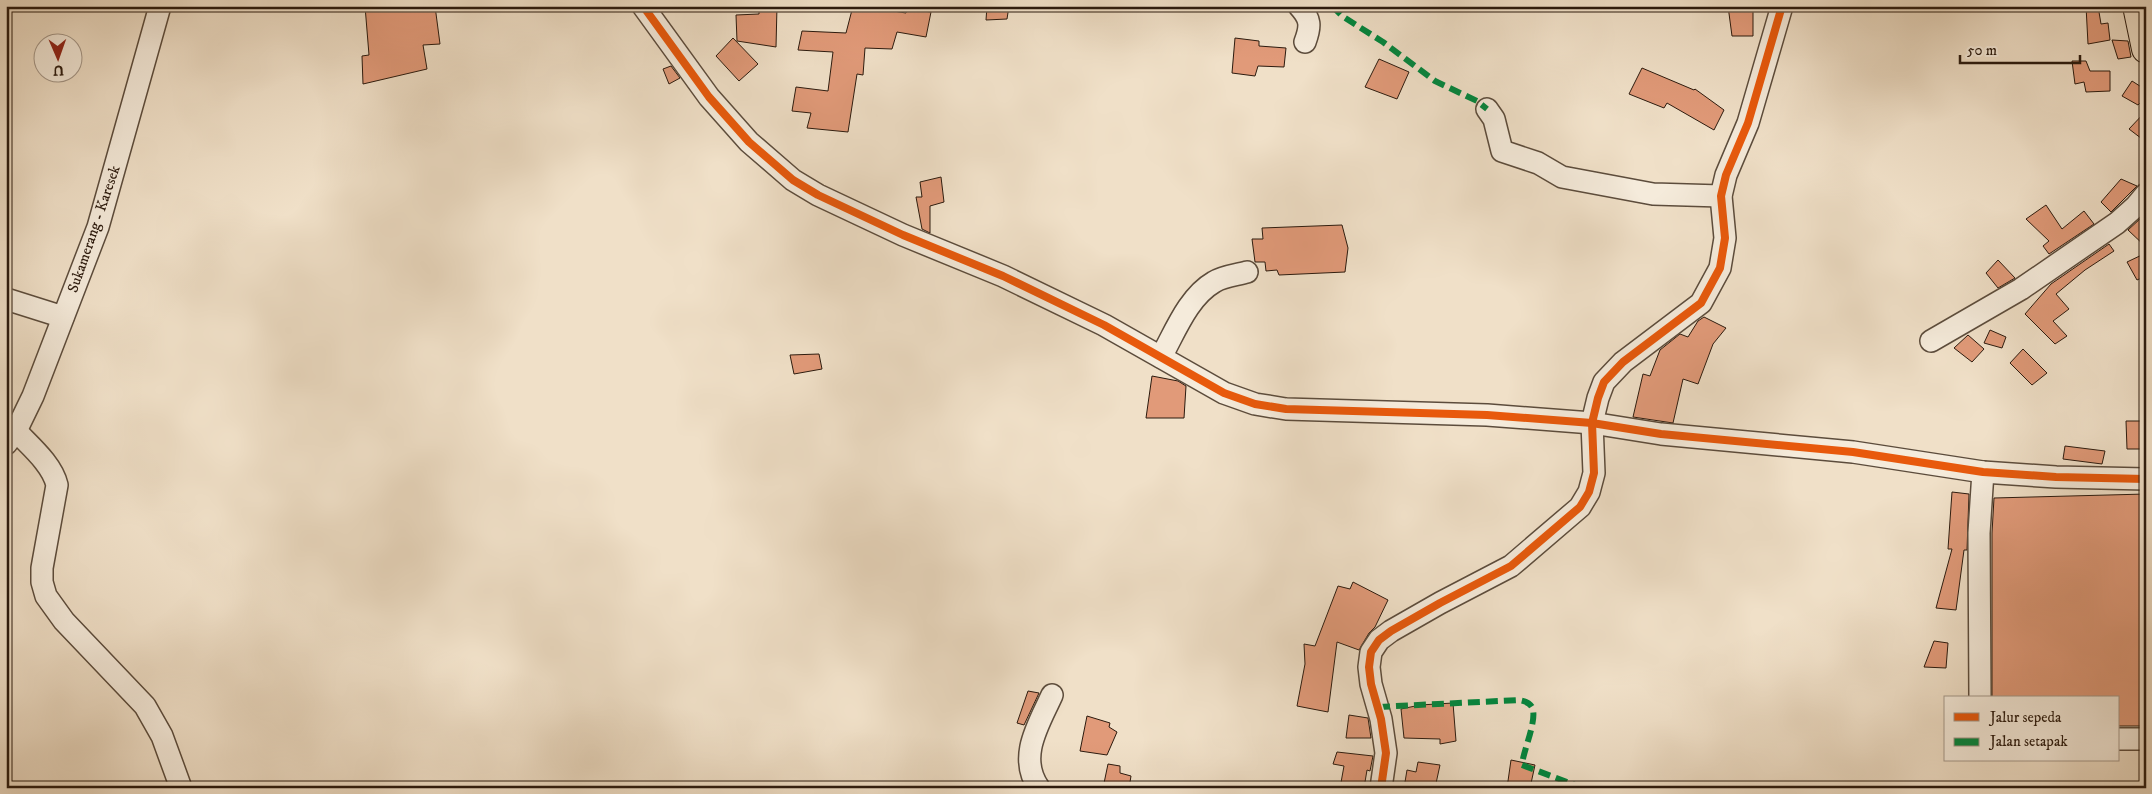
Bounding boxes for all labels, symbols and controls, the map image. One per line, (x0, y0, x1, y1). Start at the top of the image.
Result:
north arrow (32, 32, 82, 82)
scale bar (1960, 32, 2080, 64)
text: 50 m (1967, 41, 1997, 60)
text: U (53, 61, 64, 79)
street label: Sukamerang - Karesek (63, 162, 125, 295)
legend (1944, 696, 2120, 762)
text: Jalur sepeda (1988, 708, 2062, 727)
text: Jalan setapak (1988, 732, 2068, 751)

